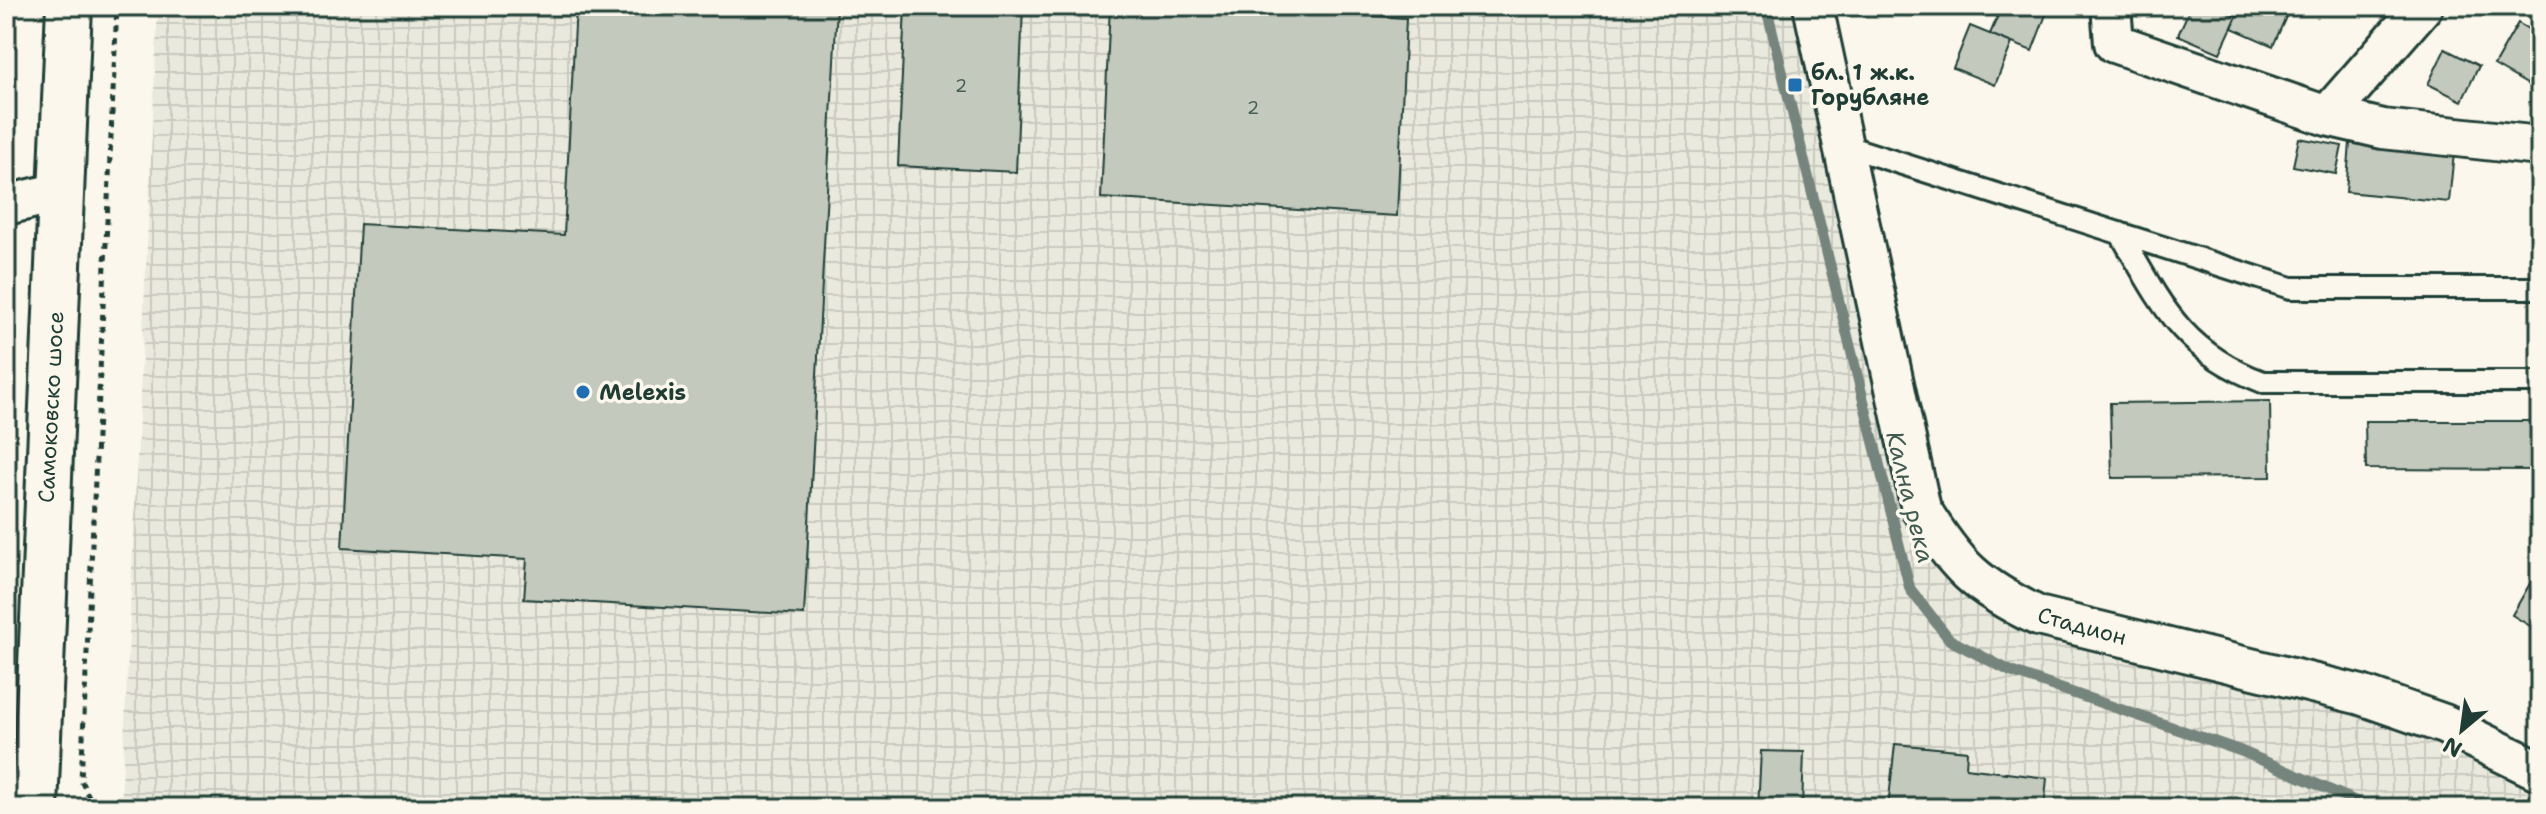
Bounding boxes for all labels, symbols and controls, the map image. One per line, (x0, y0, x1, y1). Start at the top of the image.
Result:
place label: бл. 1 ж.к. Горубляне (1811, 58, 1929, 112)
house number: 2 (955, 74, 967, 98)
marker: бл. 1 ж.к. Горубляне (1786, 76, 1804, 94)
house number: 2 (1247, 96, 1259, 120)
street label: Самоковско шосе (31, 310, 71, 504)
place label: Мelexis (599, 378, 686, 407)
marker: Мelexis (574, 383, 592, 401)
water label: Кална река (1878, 428, 1942, 566)
street label: Стадион (2034, 600, 2130, 652)
north arrow (2422, 690, 2502, 770)
text: N (2438, 730, 2467, 764)

